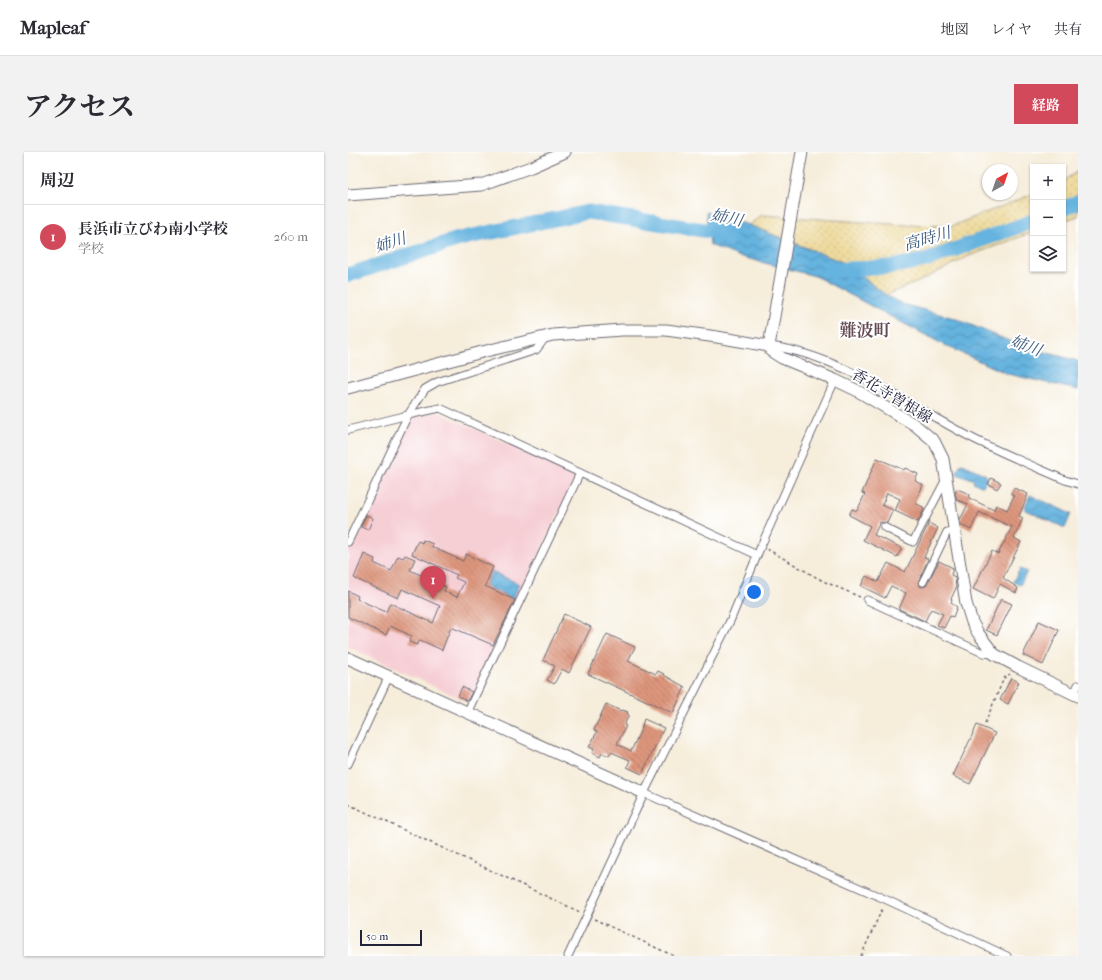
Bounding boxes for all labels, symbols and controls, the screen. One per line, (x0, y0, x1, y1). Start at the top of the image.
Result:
text: Mapleaf (20, 17, 86, 39)
text: 地図 (941, 21, 969, 38)
text: レイヤ (991, 21, 1032, 38)
text: 共有 (1054, 21, 1082, 38)
button: 経路 (1014, 84, 1078, 124)
text: アクセス (24, 90, 135, 123)
north arrow (982, 164, 1018, 200)
map controls (1030, 164, 1066, 272)
button: + (1030, 164, 1066, 200)
text: 周辺 (40, 170, 74, 190)
button: − (1030, 200, 1066, 236)
water label: 姉川 (709, 205, 746, 231)
text: 長浜市立びわ南小学校 (78, 220, 228, 238)
water label: 高時川 (901, 222, 955, 254)
water label: 姉川 (372, 228, 410, 256)
text: 1 (51, 229, 55, 244)
text: 260 m (274, 229, 308, 244)
button: layers (1030, 236, 1066, 272)
text: 学校 (78, 241, 104, 256)
district label: 難波町 (840, 320, 891, 340)
water label: 姉川 (1008, 331, 1046, 361)
street label: 香花寺曽根線 (849, 365, 935, 427)
pin: 1 (420, 566, 446, 599)
your location (744, 582, 764, 602)
scale bar (360, 928, 422, 947)
text: 50 m (366, 930, 388, 943)

